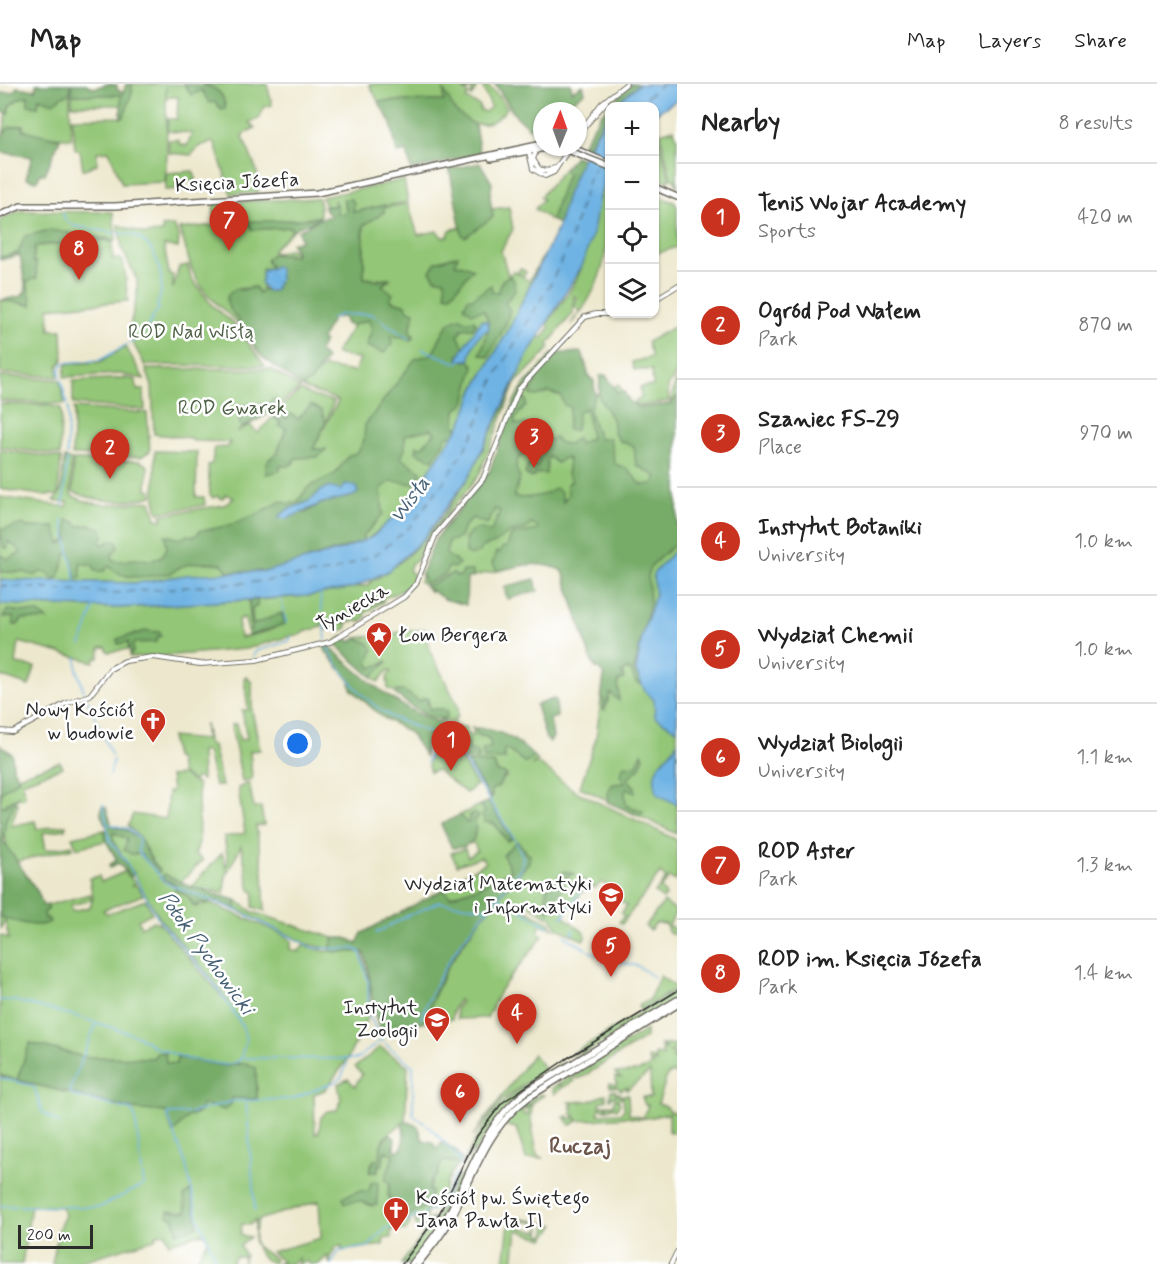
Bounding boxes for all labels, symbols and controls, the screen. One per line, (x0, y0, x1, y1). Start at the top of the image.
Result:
text: Map (30, 23, 81, 60)
text: Map (907, 27, 945, 55)
text: Layers (978, 27, 1041, 55)
text: Share (1074, 27, 1127, 55)
north arrow (533, 102, 587, 156)
map controls (605, 102, 659, 318)
button: + (605, 102, 659, 156)
text: Nearby (701, 106, 780, 140)
text: 8 results (1059, 110, 1133, 137)
button: − (605, 156, 659, 210)
street label: Księcia Józefa (174, 166, 300, 200)
text: Tenis Wojar Academy (758, 190, 966, 218)
pin: 7 (210, 202, 248, 251)
text: 1 (716, 204, 725, 231)
text: 420 m (1077, 204, 1133, 231)
button: locate (605, 210, 659, 264)
text: Sports (758, 218, 816, 245)
pin: 8 (60, 230, 98, 280)
button: layers (605, 264, 659, 318)
text: Ogród Pod Wałem (758, 298, 921, 326)
text: 2 (716, 312, 725, 339)
text: 870 m (1078, 312, 1133, 339)
park label: ROD Nad Wisłą (128, 319, 254, 346)
text: Park (758, 326, 798, 353)
park label: ROD Gwarek (178, 395, 286, 422)
text: Szaniec FS-29 (758, 406, 900, 434)
pin: 3 (514, 418, 554, 468)
text: 3 (716, 420, 725, 447)
text: 970 m (1080, 420, 1133, 447)
pin: 2 (90, 430, 130, 479)
text: Place (758, 434, 802, 461)
water label: Wisła (383, 471, 437, 529)
text: Instytut Botaniki (758, 514, 922, 542)
text: 4 (715, 528, 726, 555)
text: 1.0 km (1074, 528, 1133, 555)
text: University (758, 542, 845, 569)
street label: Tyniecka (312, 577, 395, 639)
place icon: Łom Bergera (364, 620, 394, 658)
place label: Łom Bergera (398, 622, 508, 649)
text: Wydział Chemii (758, 622, 913, 650)
text: 5 (715, 636, 727, 663)
text: 1.0 km (1074, 636, 1133, 663)
text: University (758, 650, 845, 677)
place label: Nowy Kościół w budowie (26, 697, 134, 747)
church icon: Nowy Kościół w budowie (138, 706, 168, 744)
pin: 1 (432, 722, 470, 771)
your location (283, 729, 312, 758)
text: Wydział Biologii (758, 730, 903, 758)
text: 6 (715, 744, 726, 771)
text: 1.1 km (1076, 744, 1133, 771)
text: University (758, 758, 845, 785)
text: ROD Aster (758, 838, 855, 866)
text: 7 (714, 852, 727, 879)
text: 1.3 km (1076, 852, 1133, 879)
text: Park (758, 866, 798, 893)
place label: Wydział Matematyki i Informatyki (404, 871, 592, 923)
school or university icon: Wydział Matematyki i Informatyki (596, 880, 626, 918)
water label: Potok Pychowicki (152, 886, 262, 1023)
pin: 5 (592, 928, 630, 977)
text: ROD im. Księcia Józefa (758, 946, 982, 974)
text: 8 (715, 960, 726, 987)
text: 1.4 km (1074, 960, 1133, 987)
text: Park (758, 974, 798, 1001)
pin: 4 (498, 994, 536, 1044)
place label: Instytut Zoologii (343, 995, 418, 1046)
school or university icon: Instytut Zoologii (422, 1005, 452, 1043)
pin: 6 (440, 1074, 480, 1123)
district label: Ruczaj (549, 1133, 611, 1161)
place label: Kościół pw. Świętego Jana Pawła II (416, 1185, 589, 1235)
church icon: Kościół pw. Świętego Jana Pawła II (381, 1195, 411, 1233)
scale bar (18, 1222, 93, 1250)
text: 200 m (27, 1225, 71, 1246)

